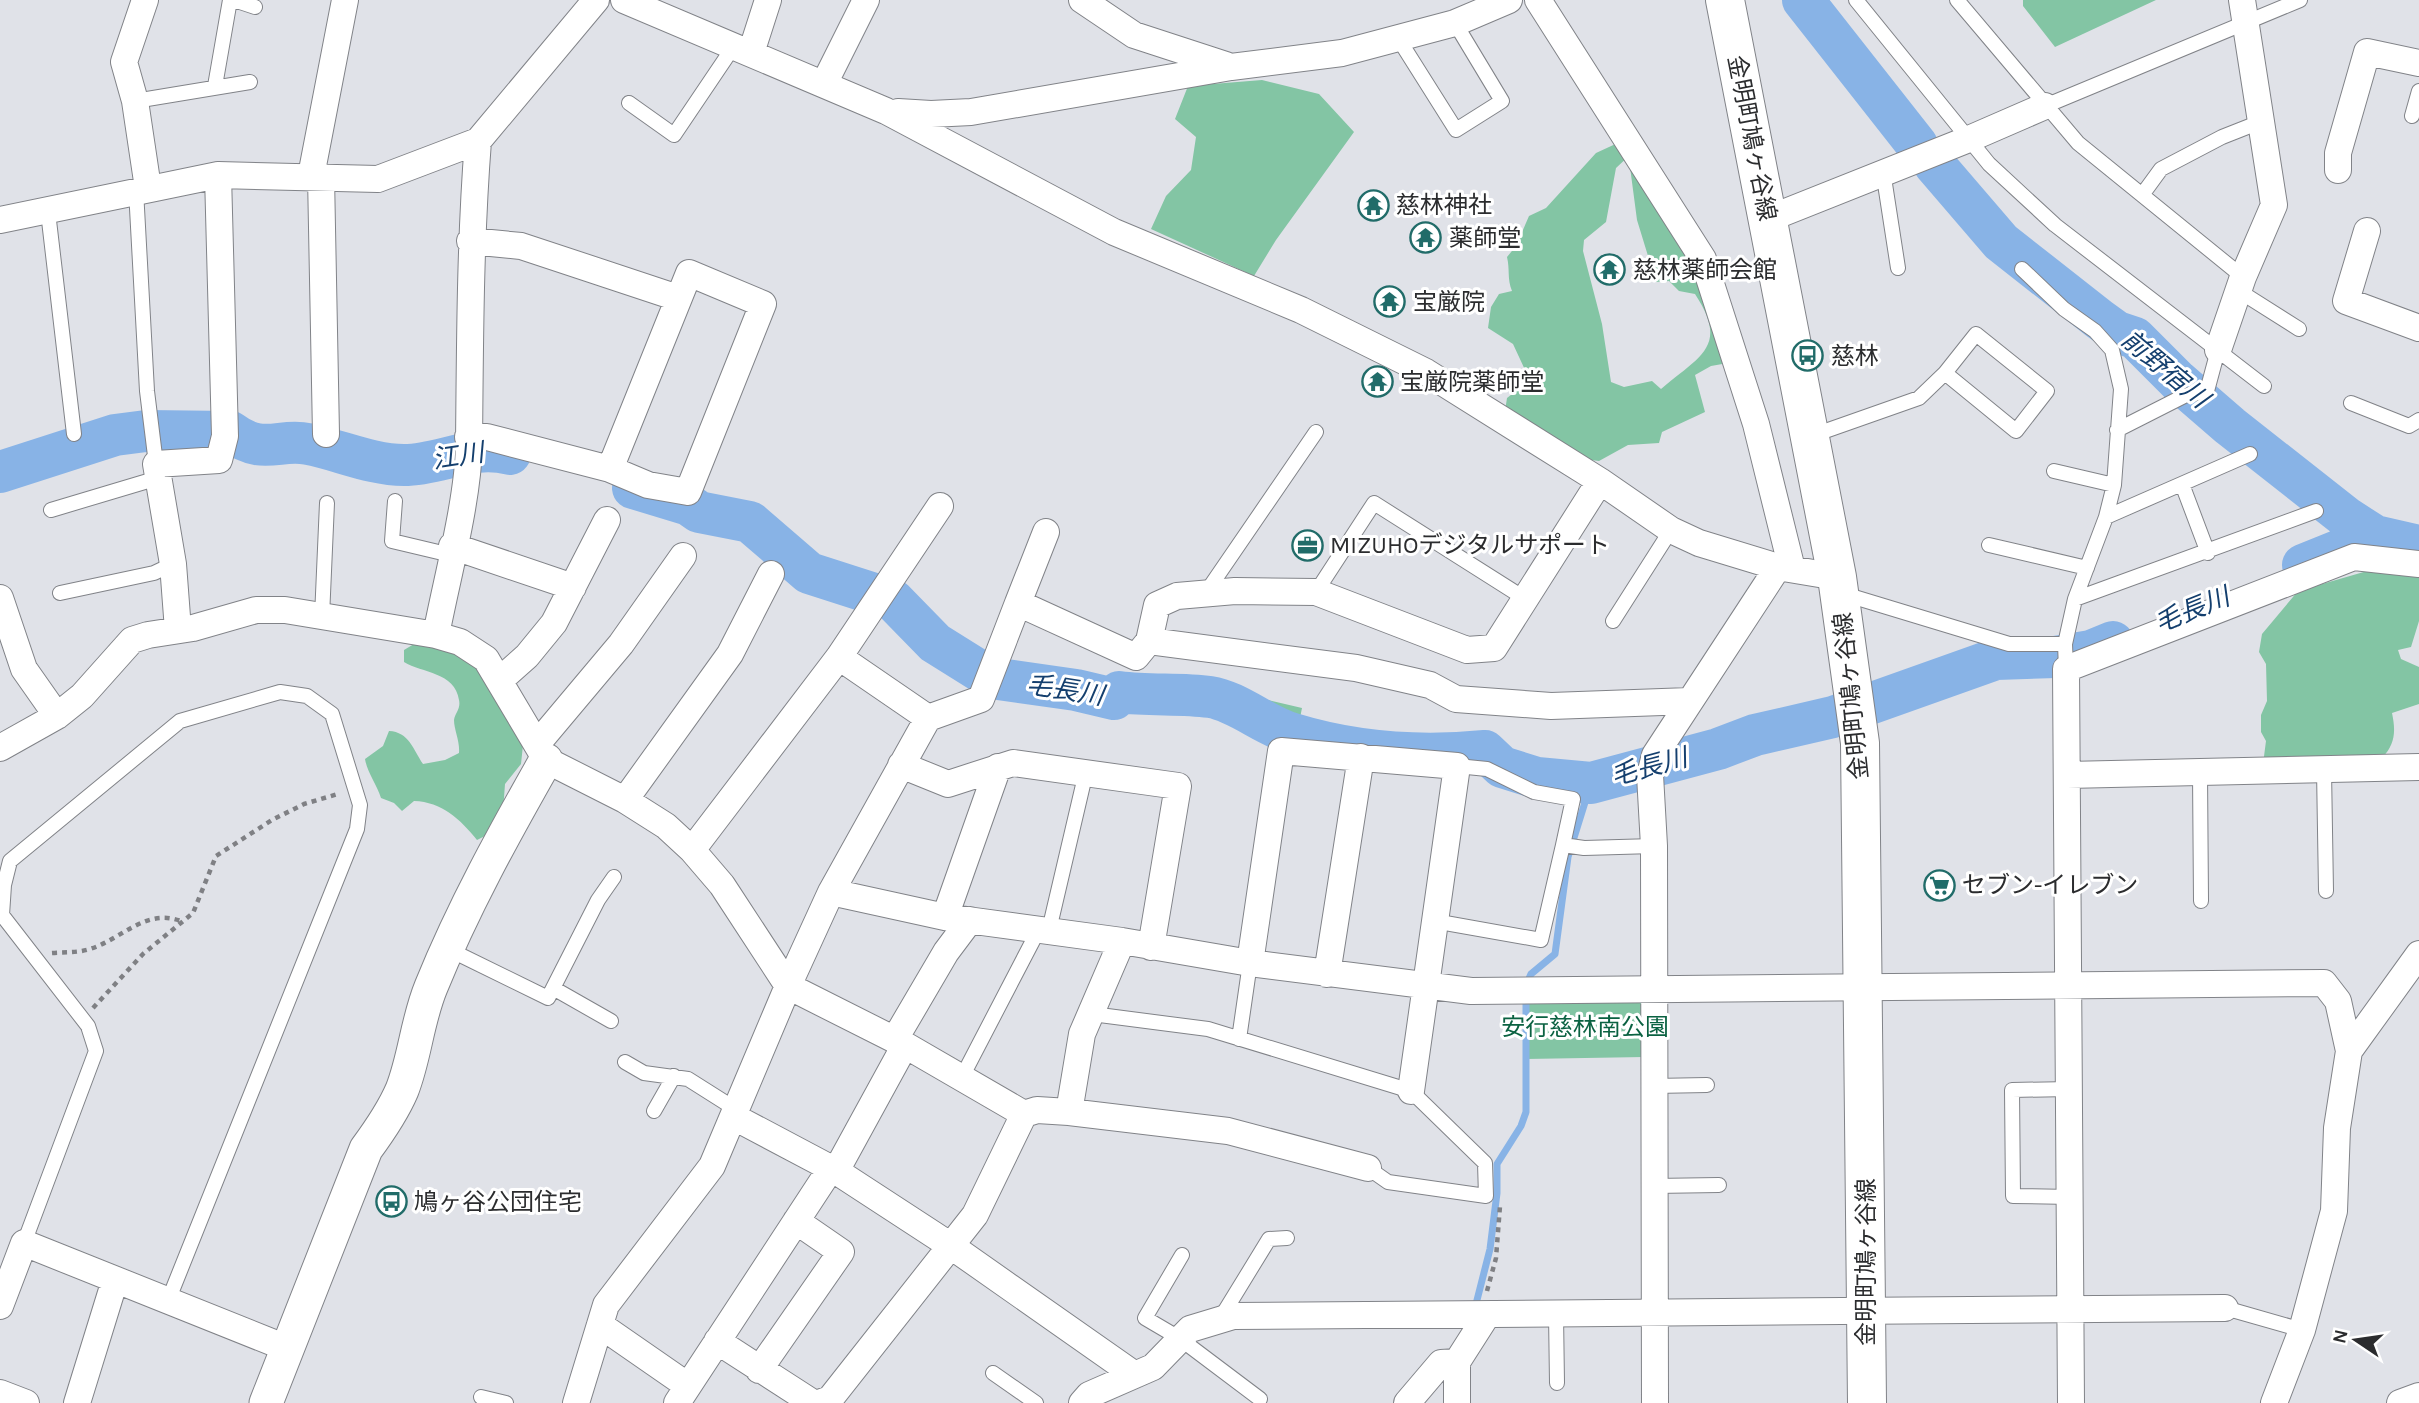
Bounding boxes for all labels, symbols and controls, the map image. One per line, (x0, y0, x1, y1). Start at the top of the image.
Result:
street label: 金明町鳩ヶ谷線 (1722, 53, 1782, 223)
temple icon: 慈林神社 (1356, 188, 1390, 222)
place label: 慈林神社 (1396, 191, 1492, 219)
temple icon: 薬師堂 (1409, 221, 1443, 255)
place label: 薬師堂 (1449, 224, 1521, 252)
temple icon: 慈林薬師会館 (1593, 253, 1627, 287)
place label: 慈林薬師会館 (1633, 256, 1777, 284)
temple icon: 宝厳院 (1373, 285, 1407, 319)
place label: 宝厳院 (1413, 288, 1485, 316)
water label: 前野宿川 (2115, 324, 2217, 416)
bus stop icon: 慈林 (1791, 339, 1825, 373)
place label: 慈林 (1831, 342, 1879, 370)
temple icon: 宝厳院薬師堂 (1360, 365, 1394, 399)
place label: 宝厳院薬師堂 (1400, 368, 1544, 396)
water label: 江川 (430, 436, 489, 475)
office icon: MIZUHOデジタルサポート (1290, 528, 1324, 562)
place label: MIZUHOデジタルサポート (1330, 531, 1610, 559)
water label: 毛長川 (2150, 580, 2237, 639)
street label: 金明町鳩ヶ谷線 (1828, 611, 1874, 781)
water label: 毛長川 (1024, 669, 1109, 712)
water label: 毛長川 (1607, 741, 1694, 792)
supermarket icon: セブン-イレブン (1922, 868, 1956, 902)
place label: セブン-イレブン (1962, 871, 2138, 899)
park label: 安行慈林南公園 (1501, 1013, 1669, 1041)
street label: 金明町鳩ヶ谷線 (1852, 1178, 1880, 1346)
bus stop icon: 鳩ヶ谷公団住宅 (374, 1185, 408, 1219)
place label: 鳩ヶ谷公団住宅 (414, 1188, 582, 1216)
north arrow (2321, 1305, 2391, 1375)
text: N (2328, 1327, 2353, 1346)

